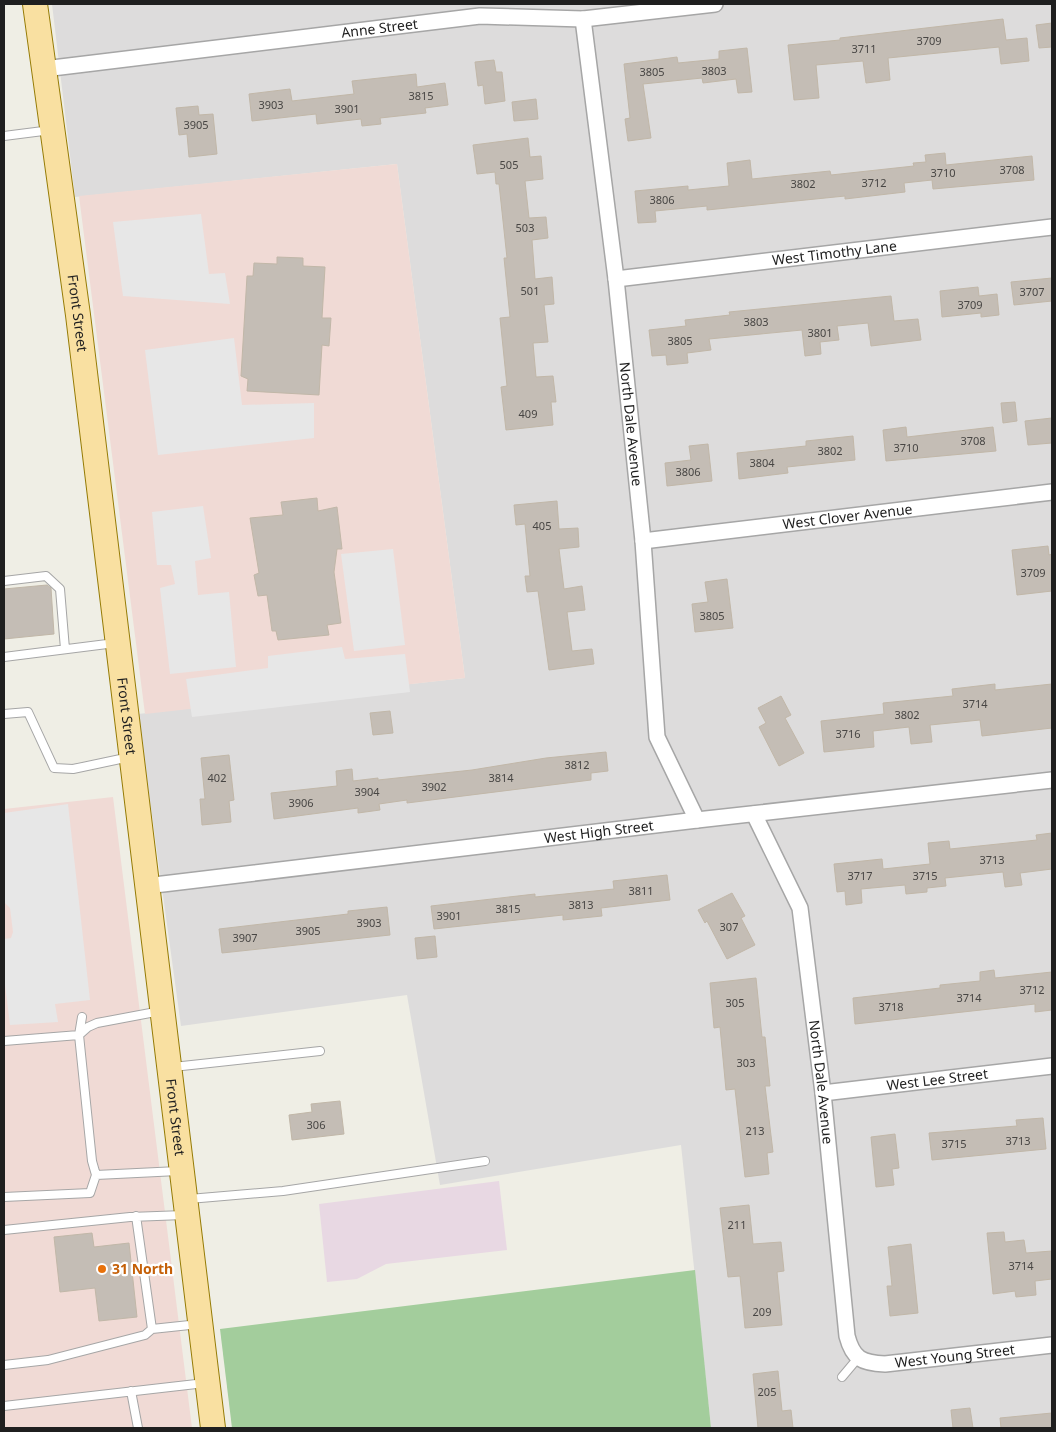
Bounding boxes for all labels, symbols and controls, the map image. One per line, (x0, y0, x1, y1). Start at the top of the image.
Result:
street label: Anne Street (340, 14, 419, 42)
house number: 3709 (916, 33, 942, 48)
house number: 3711 (851, 41, 877, 56)
house number: 3803 (701, 63, 727, 78)
house number: 3805 (639, 64, 665, 79)
house number: 3815 (408, 88, 434, 103)
house number: 3903 (258, 97, 284, 112)
house number: 3901 (334, 101, 360, 116)
house number: 3905 (183, 117, 209, 132)
house number: 505 (500, 157, 518, 172)
house number: 3708 (999, 162, 1025, 177)
house number: 3710 (930, 165, 956, 180)
house number: 3712 (861, 175, 887, 190)
house number: 3802 (790, 176, 816, 191)
house number: 3806 (649, 192, 675, 207)
house number: 503 (516, 220, 534, 235)
street label: West Timothy Lane (771, 236, 898, 269)
street label: Front Street (63, 273, 92, 353)
house number: 501 (521, 283, 539, 298)
house number: 3707 (1019, 284, 1045, 299)
house number: 3709 (957, 297, 983, 312)
house number: 3803 (743, 314, 769, 329)
house number: 3801 (807, 325, 833, 340)
house number: 3805 (667, 333, 693, 348)
street label: North Dale Avenue (616, 361, 647, 487)
house number: 409 (519, 406, 537, 421)
house number: 3708 (960, 433, 986, 448)
house number: 3710 (893, 440, 919, 455)
house number: 3802 (817, 443, 843, 458)
house number: 3804 (749, 455, 775, 470)
house number: 3806 (675, 464, 701, 479)
street label: West Clover Avenue (782, 499, 913, 533)
house number: 405 (533, 518, 551, 533)
house number: 3709 (1020, 565, 1046, 580)
house number: 3805 (699, 608, 725, 623)
street label: Front Street (113, 676, 141, 756)
house number: 3714 (962, 696, 988, 711)
house number: 3802 (894, 707, 920, 722)
house number: 3716 (835, 726, 861, 741)
house number: 3812 (564, 757, 590, 772)
house number: 402 (208, 770, 226, 785)
house number: 3814 (488, 770, 514, 785)
house number: 3902 (421, 779, 447, 794)
house number: 3904 (354, 784, 380, 799)
house number: 3906 (288, 795, 314, 810)
street label: West High Street (543, 815, 655, 847)
house number: 3713 (979, 852, 1005, 867)
house number: 3717 (847, 868, 873, 883)
house number: 3715 (912, 868, 938, 883)
house number: 3811 (628, 883, 654, 898)
house number: 3813 (568, 897, 594, 912)
house number: 3815 (495, 901, 521, 916)
house number: 3901 (436, 908, 462, 923)
house number: 3903 (356, 915, 382, 930)
house number: 307 (720, 919, 738, 934)
house number: 3905 (295, 923, 321, 938)
house number: 3907 (232, 930, 258, 945)
house number: 3712 (1019, 982, 1045, 997)
house number: 3714 (956, 990, 982, 1005)
house number: 305 (726, 995, 744, 1010)
house number: 3718 (878, 999, 904, 1014)
street label: North Dale Avenue (805, 1019, 838, 1145)
house number: 303 (737, 1055, 755, 1070)
street label: West Lee Street (885, 1064, 989, 1094)
street label: Front Street (162, 1077, 190, 1157)
house number: 306 (307, 1117, 325, 1132)
house number: 213 (746, 1123, 764, 1138)
house number: 3713 (1005, 1133, 1031, 1148)
house number: 3715 (941, 1136, 967, 1151)
house number: 211 (728, 1217, 746, 1232)
house number: 3714 (1008, 1258, 1034, 1273)
place label: 31 North (112, 1259, 173, 1278)
marker: 31 North (96, 1263, 108, 1275)
house number: 209 (753, 1304, 771, 1319)
street label: West Young Street (894, 1339, 1016, 1372)
house number: 205 (758, 1384, 776, 1399)

